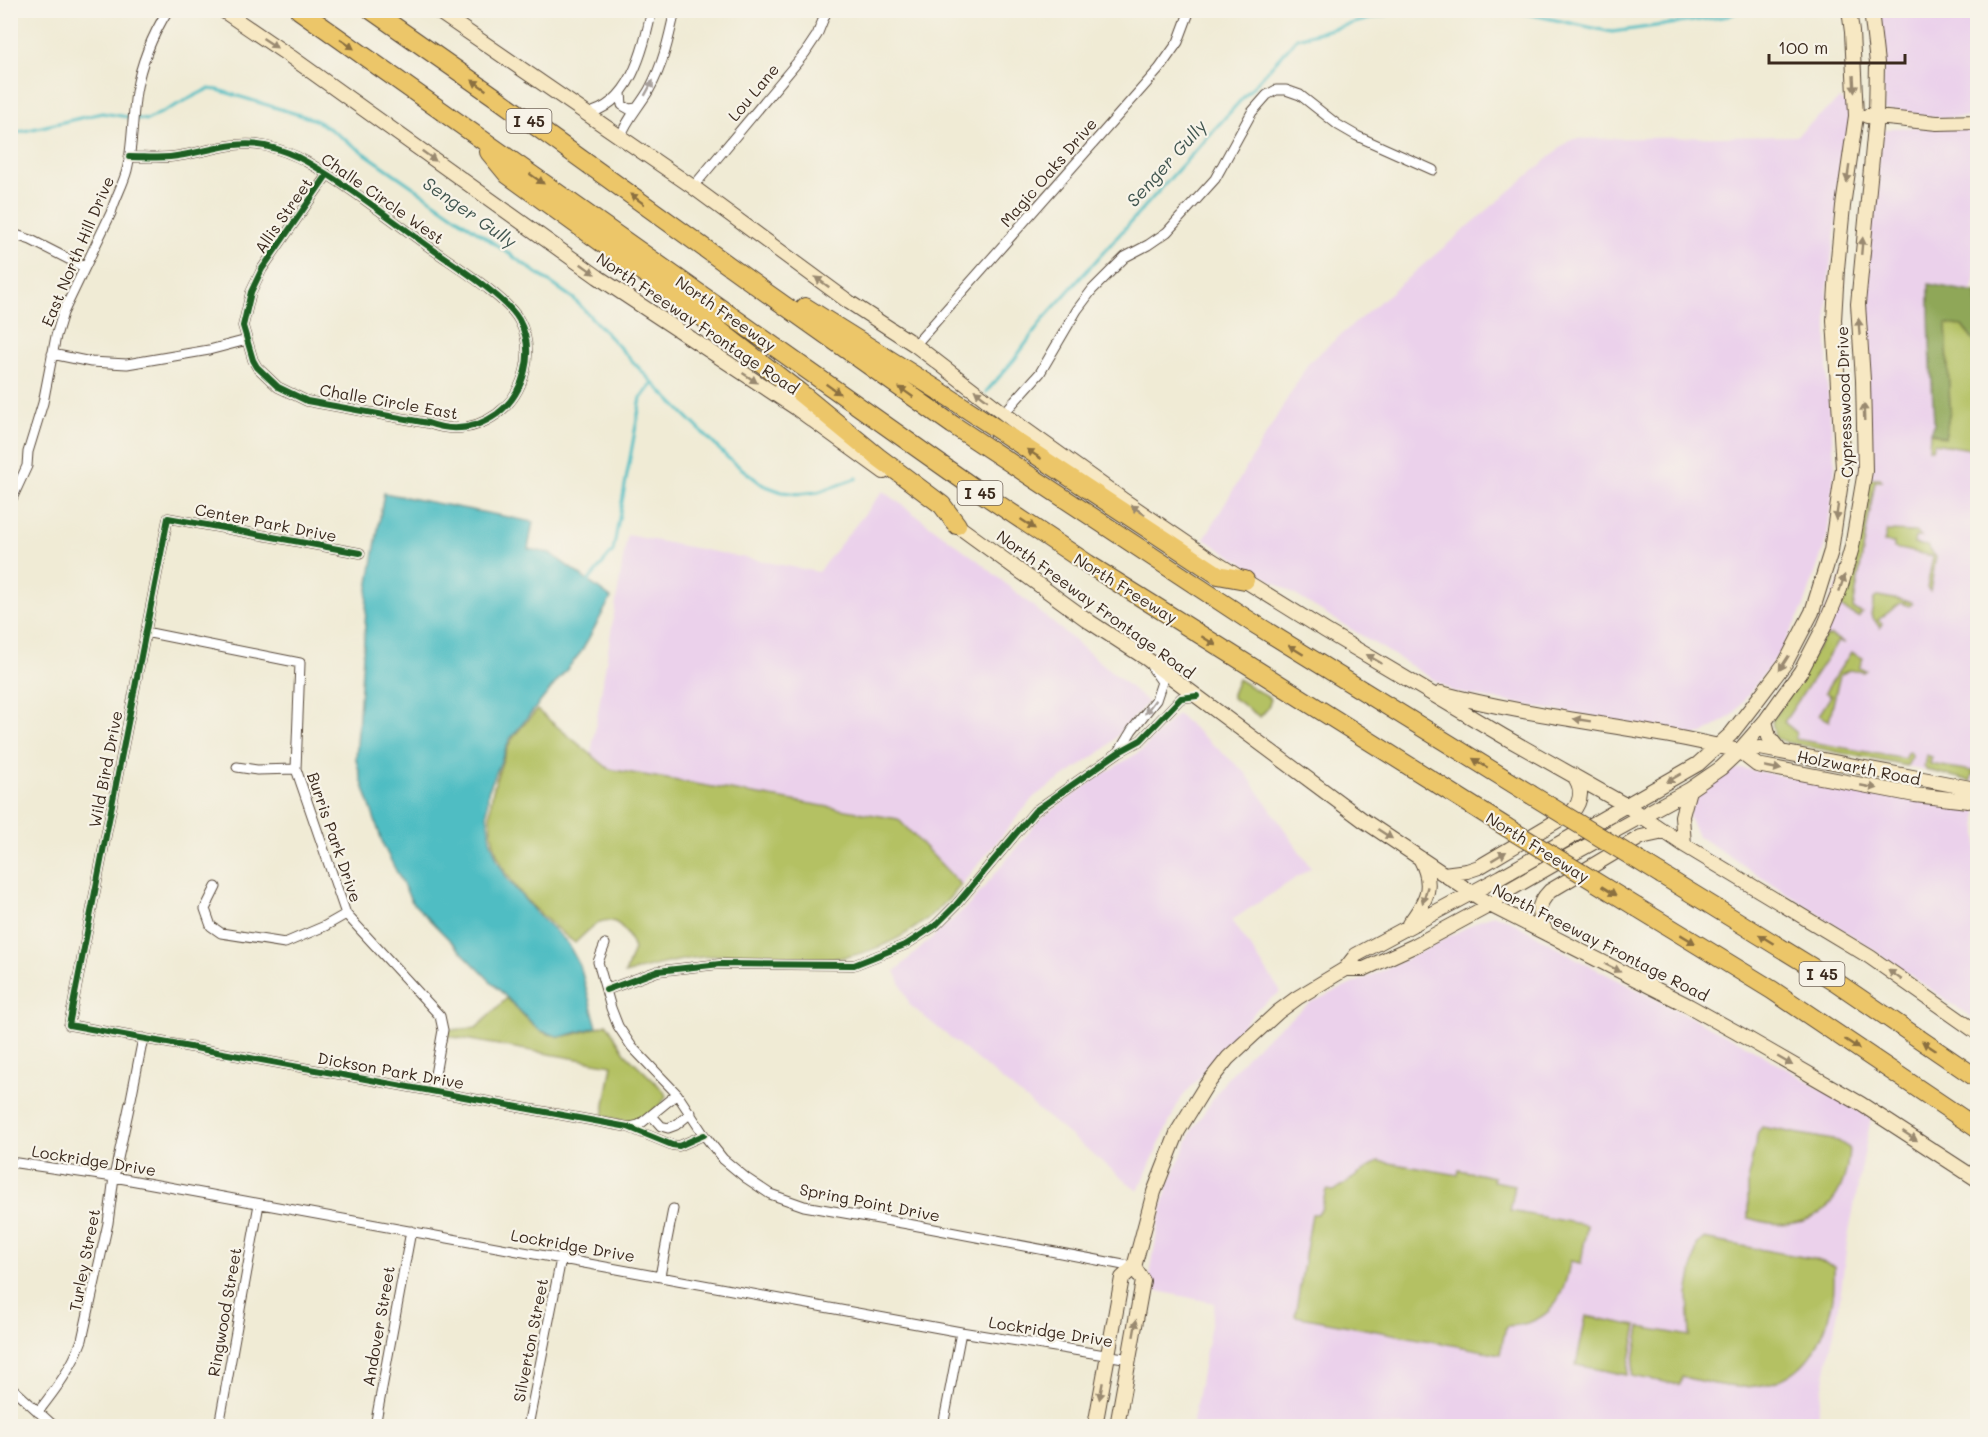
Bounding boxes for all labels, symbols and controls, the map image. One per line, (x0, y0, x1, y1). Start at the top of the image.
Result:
scale bar (1769, 27, 1906, 65)
text: 100 m (1778, 35, 1828, 59)
one-way arrow (262, 37, 278, 49)
one-way arrow (339, 38, 355, 50)
street label: Lou Lane (723, 59, 783, 125)
one-way arrow (1850, 75, 1859, 94)
one-way arrow (472, 79, 488, 91)
one-way arrow (644, 80, 655, 96)
road number: I 45 (506, 109, 552, 133)
street label: Magic Oaks Drive (995, 113, 1101, 231)
water label: Senger Gully (1121, 114, 1212, 212)
street label: Challe Circle West (318, 148, 448, 248)
one-way arrow (421, 150, 437, 162)
one-way arrow (1843, 165, 1852, 184)
water label: Senger Gully (418, 171, 522, 254)
street label: East North Hill Drive (36, 173, 118, 329)
street label: Allis Street (249, 173, 317, 257)
one-way arrow (529, 173, 545, 184)
one-way arrow (630, 194, 645, 206)
one-way arrow (1857, 237, 1867, 256)
street label: North Freeway Frontage Road (593, 247, 803, 399)
one-way arrow (580, 263, 595, 275)
street label: North Freeway (672, 271, 780, 355)
one-way arrow (814, 276, 830, 289)
one-way arrow (1854, 318, 1864, 337)
street label: Cypresswood Drive (1831, 326, 1857, 478)
one-way arrow (742, 372, 758, 383)
street label: Challe Circle East (318, 378, 460, 424)
one-way arrow (824, 383, 840, 395)
one-way arrow (898, 386, 914, 398)
one-way arrow (973, 388, 989, 401)
one-way arrow (1859, 403, 1868, 422)
one-way arrow (1026, 449, 1042, 460)
road number: I 45 (958, 481, 1002, 505)
street label: Center Park Drive (193, 498, 339, 546)
one-way arrow (1832, 502, 1841, 521)
one-way arrow (1131, 504, 1147, 516)
one-way arrow (1019, 518, 1035, 530)
street label: North Freeway Frontage Road (993, 525, 1199, 683)
street label: North Freeway (1070, 548, 1182, 628)
one-way arrow (1838, 574, 1847, 592)
one-way arrow (1201, 635, 1217, 646)
one-way arrow (1288, 644, 1304, 655)
one-way arrow (1366, 654, 1382, 665)
one-way arrow (1779, 655, 1790, 671)
one-way arrow (1144, 699, 1156, 715)
street label: Wild Bird Drive (83, 709, 127, 829)
one-way arrow (1573, 715, 1592, 724)
street label: Holzwarth Road (1796, 745, 1922, 789)
one-way arrow (1472, 757, 1488, 768)
one-way arrow (1764, 764, 1783, 773)
street label: Burris Park Drive (303, 769, 367, 905)
one-way arrow (1665, 773, 1682, 783)
one-way arrow (1860, 782, 1879, 791)
street label: North Freeway (1482, 807, 1594, 887)
one-way arrow (1377, 828, 1393, 839)
one-way arrow (1491, 850, 1507, 861)
street label: North Freeway Frontage Road (1489, 878, 1713, 1006)
one-way arrow (1601, 885, 1617, 896)
one-way arrow (1420, 886, 1429, 904)
one-way arrow (1680, 933, 1696, 944)
one-way arrow (1758, 934, 1774, 945)
road number: I 45 (1800, 962, 1844, 986)
one-way arrow (1605, 963, 1622, 973)
one-way arrow (1888, 969, 1904, 981)
one-way arrow (1843, 1038, 1859, 1050)
one-way arrow (1922, 1040, 1938, 1052)
street label: Dickson Park Drive (316, 1047, 466, 1093)
one-way arrow (1777, 1055, 1793, 1066)
one-way arrow (1902, 1130, 1918, 1141)
street label: Lockridge Drive (30, 1140, 158, 1180)
street label: Spring Point Drive (798, 1178, 942, 1226)
street label: Turley Street (64, 1207, 104, 1313)
street label: Lockridge Drive (509, 1224, 637, 1266)
street label: Ringwood Street (202, 1246, 246, 1378)
street label: Andover Street (357, 1264, 399, 1388)
street label: Silverton Street (508, 1276, 552, 1404)
street label: Lockridge Drive (987, 1311, 1115, 1351)
one-way arrow (1131, 1318, 1140, 1337)
one-way arrow (1096, 1382, 1105, 1401)

